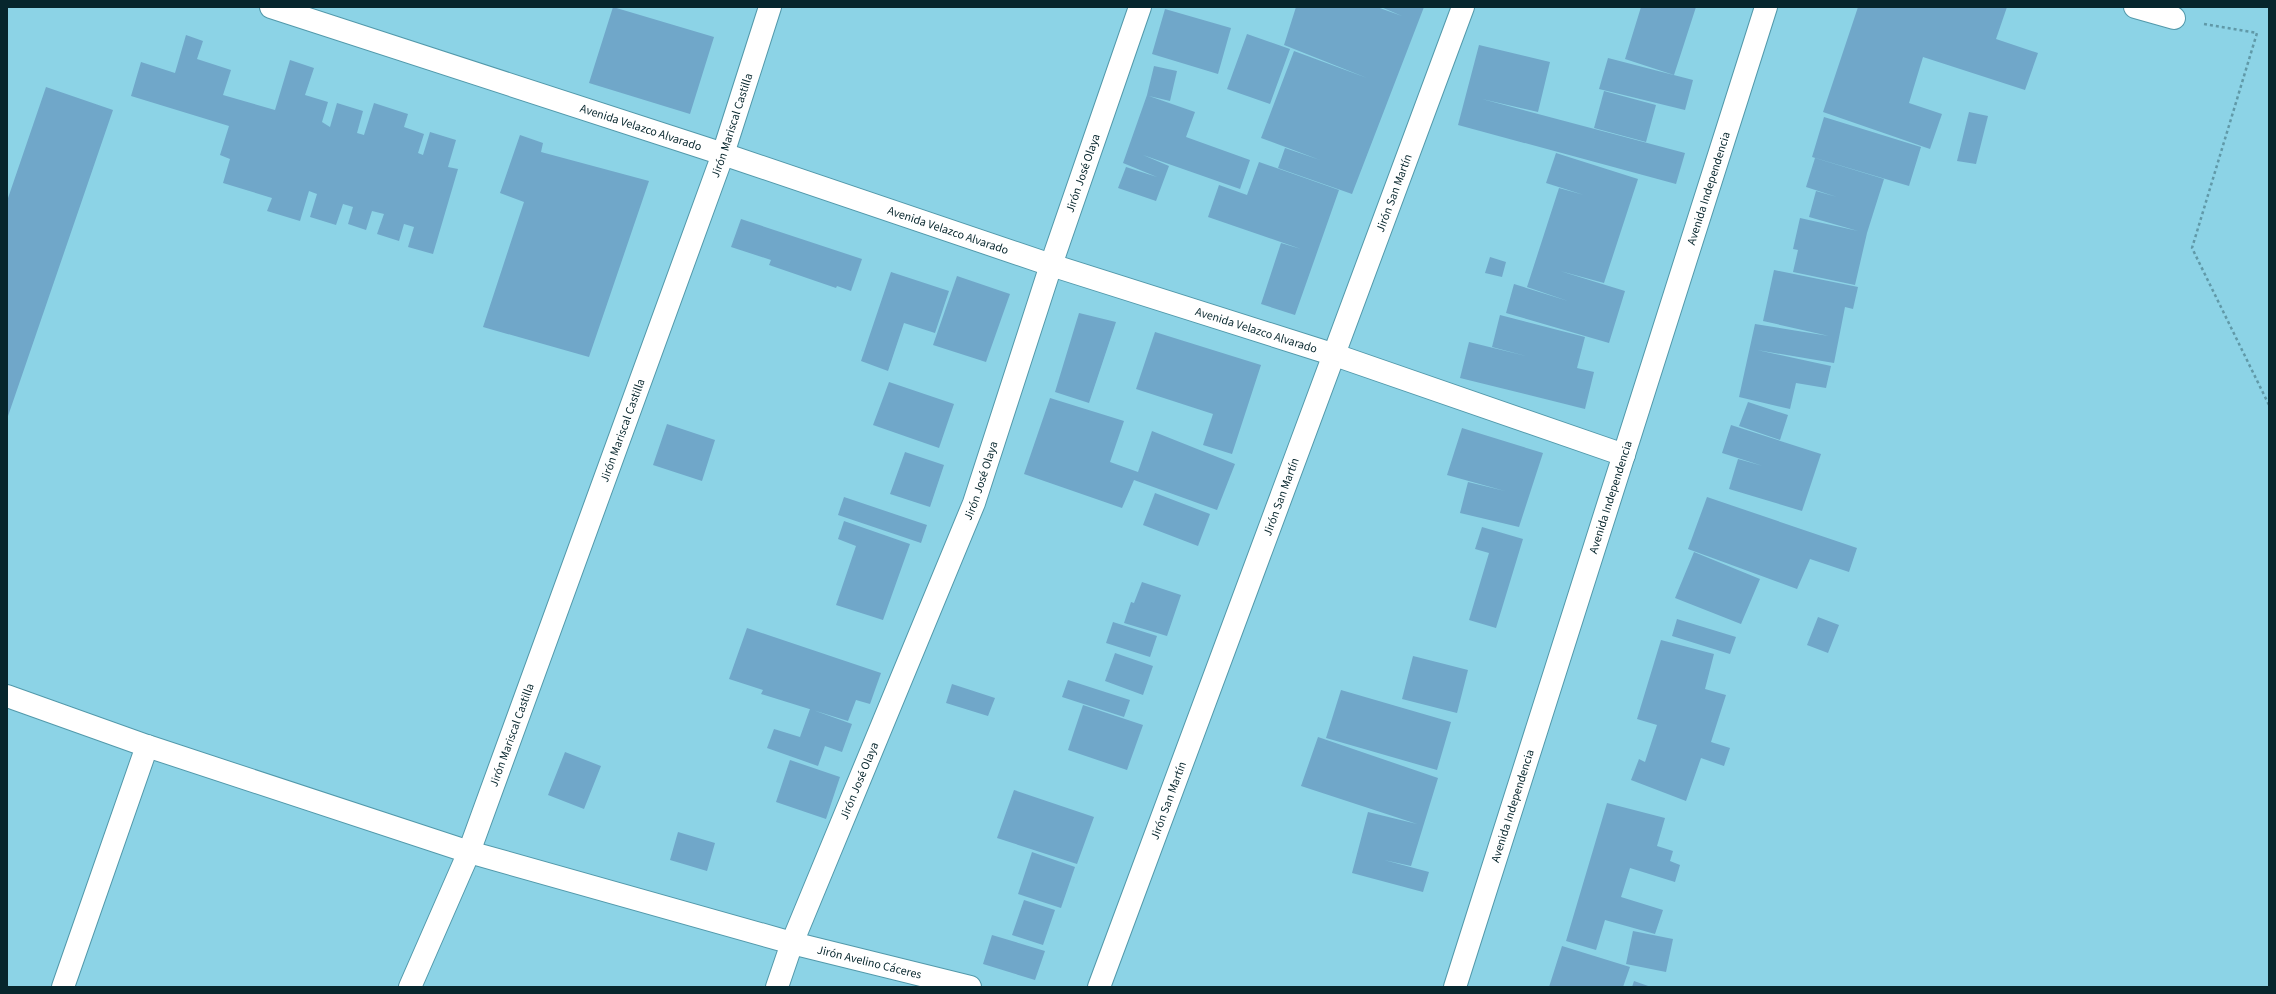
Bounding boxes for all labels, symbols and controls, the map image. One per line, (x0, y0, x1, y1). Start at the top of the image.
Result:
street label: Jirón Mariscal Castilla (707, 71, 757, 180)
street label: Avenida Velazco Alvarado (578, 100, 704, 155)
street label: Avenida Independencia (1683, 130, 1734, 247)
street label: Jirón José Olaya (1061, 131, 1104, 215)
street label: Jirón San Martín (1372, 151, 1416, 235)
street label: Avenida Velazco Alvarado (885, 202, 1011, 259)
street label: Avenida Velazco Alvarado (1193, 303, 1319, 357)
street label: Jirón Mariscal Castilla (596, 376, 649, 485)
street label: Avenida Independencia (1585, 438, 1636, 556)
street label: Jirón José Olaya (959, 439, 1002, 523)
street label: Jirón San Martín (1259, 455, 1303, 538)
street label: Jirón Mariscal Castilla (485, 681, 538, 789)
street label: Jirón José Olaya (835, 739, 883, 822)
street label: Avenida Independencia (1487, 747, 1538, 865)
street label: Jirón San Martín (1146, 759, 1191, 842)
street label: Jirón Avelino Cáceres (816, 941, 923, 983)

